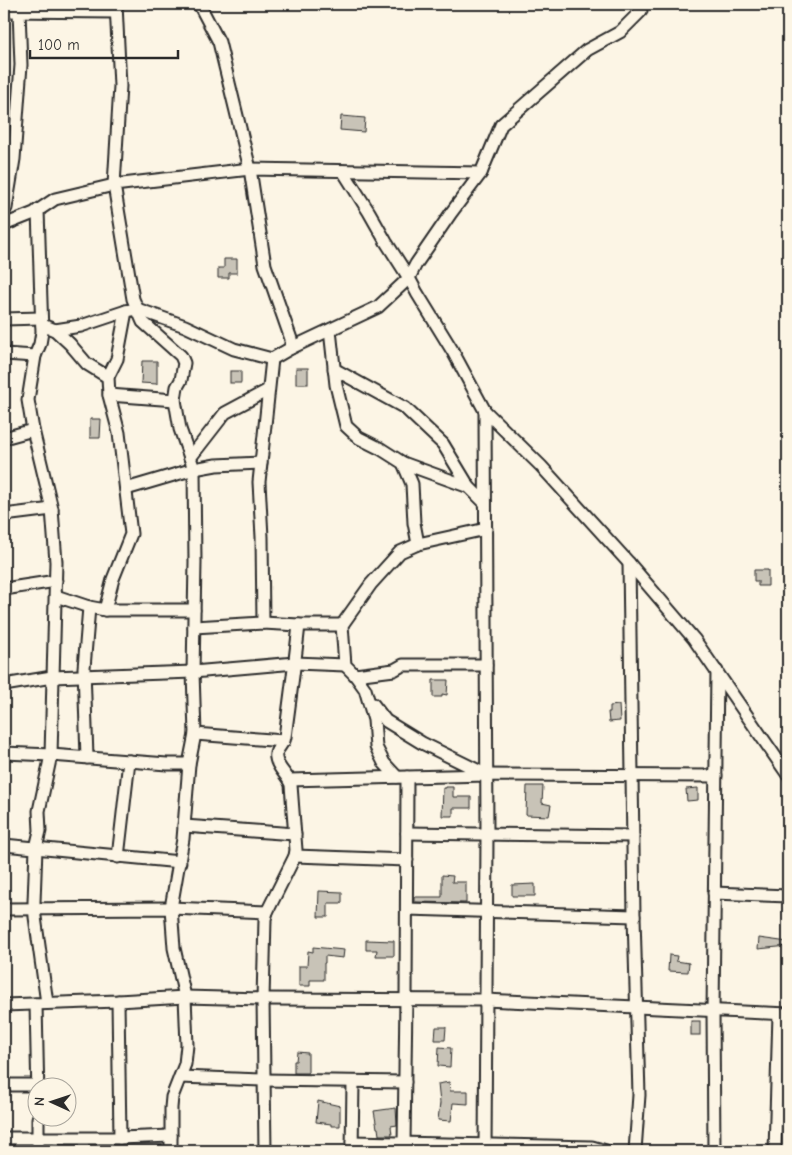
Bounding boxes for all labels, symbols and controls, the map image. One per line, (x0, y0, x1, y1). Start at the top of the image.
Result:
scale bar (30, 28, 178, 60)
text: 100 m (38, 36, 80, 54)
north arrow (28, 1078, 78, 1128)
text: N (31, 1096, 48, 1106)

